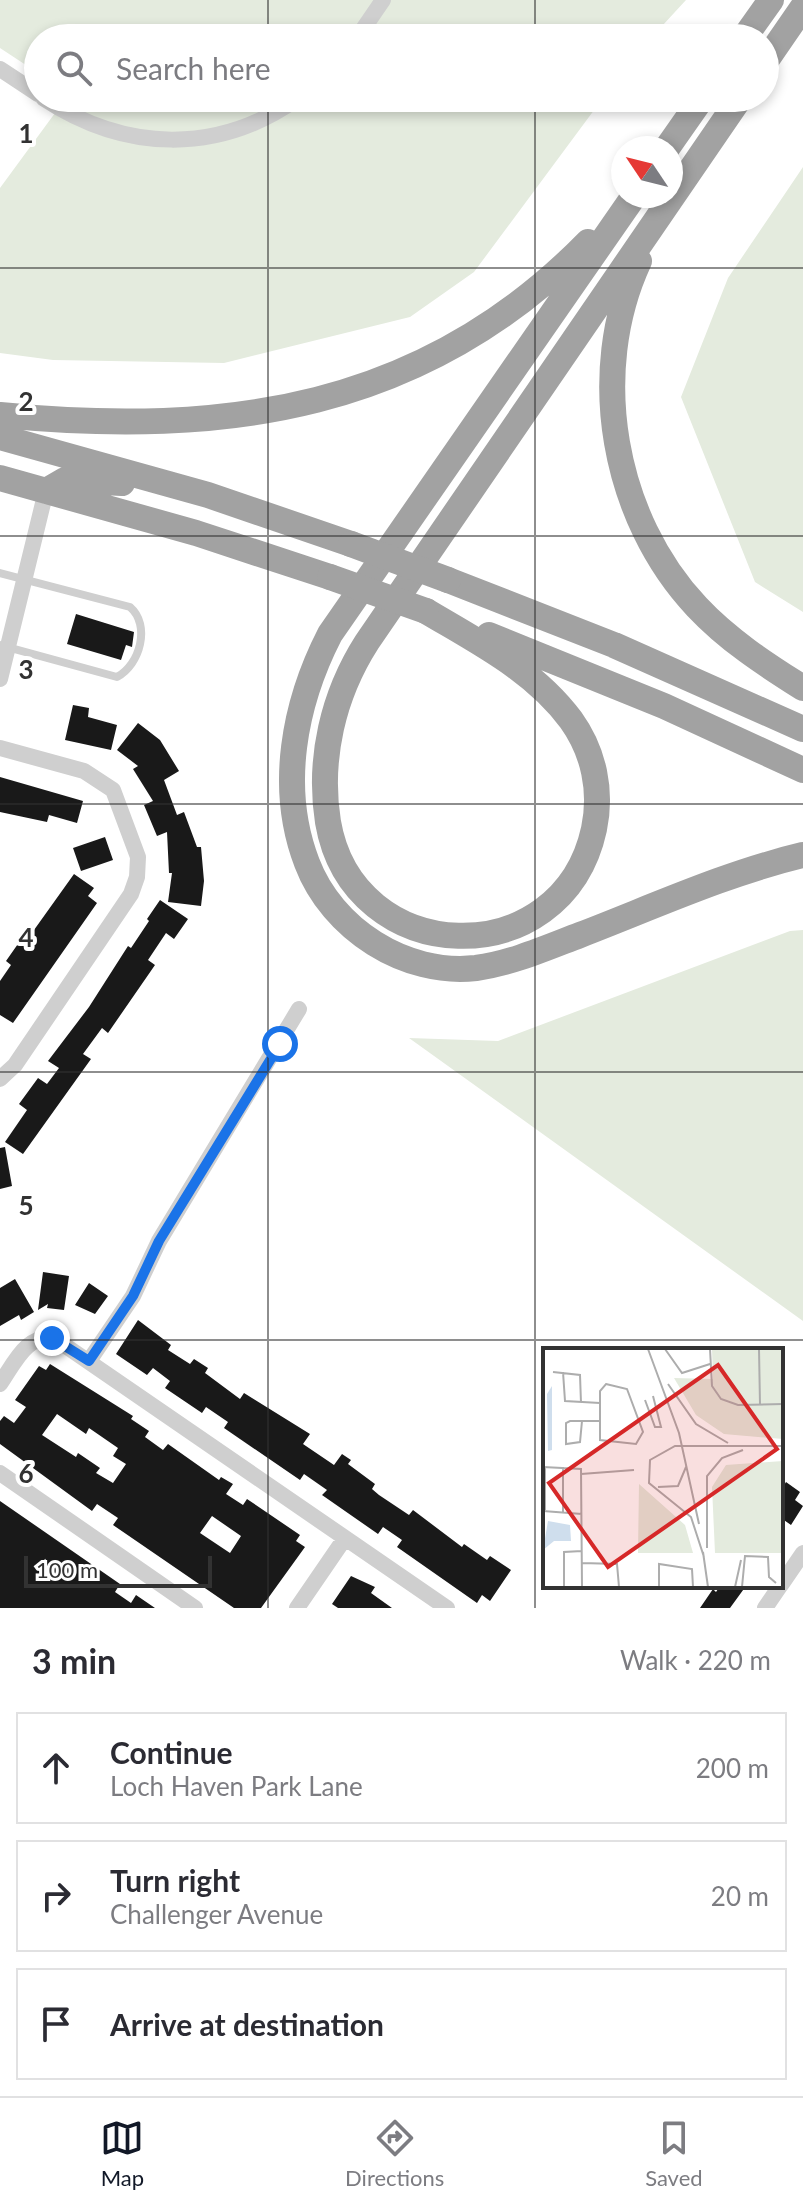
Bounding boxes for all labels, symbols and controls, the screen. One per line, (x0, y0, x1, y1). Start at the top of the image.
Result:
search box (24, 24, 779, 112)
icon: search (52, 46, 96, 90)
text: Search here (116, 50, 271, 86)
text: 1 (18, 117, 34, 149)
north arrow (611, 136, 683, 208)
text: 2 (18, 385, 34, 417)
text: 3 (18, 653, 34, 685)
text: 4 (18, 921, 34, 953)
route start (262, 1026, 298, 1062)
text: 5 (18, 1189, 34, 1221)
route end (34, 1320, 70, 1356)
inset map (543, 1348, 783, 1588)
text: 6 (18, 1457, 34, 1489)
scale bar (24, 1552, 212, 1588)
text: 100 m (36, 1556, 98, 1583)
text: 3 min (32, 1640, 116, 1681)
text: Walk · 220 m (620, 1644, 771, 1676)
text: Continue (110, 1734, 233, 1770)
icon: ahead (34, 1746, 78, 1790)
text: 200 m (696, 1752, 769, 1784)
text: Loch Haven Park Lane (110, 1770, 363, 1802)
text: Turn right (110, 1862, 240, 1898)
icon: right (34, 1874, 78, 1918)
text: 20 m (711, 1880, 769, 1912)
text: Challenger Avenue (110, 1898, 323, 1930)
icon: arrive (34, 2002, 78, 2046)
text: Arrive at destination (110, 2006, 384, 2042)
tab: Map (100, 2116, 144, 2191)
tab: Directions (345, 2116, 444, 2191)
tab: Saved (645, 2116, 703, 2191)

